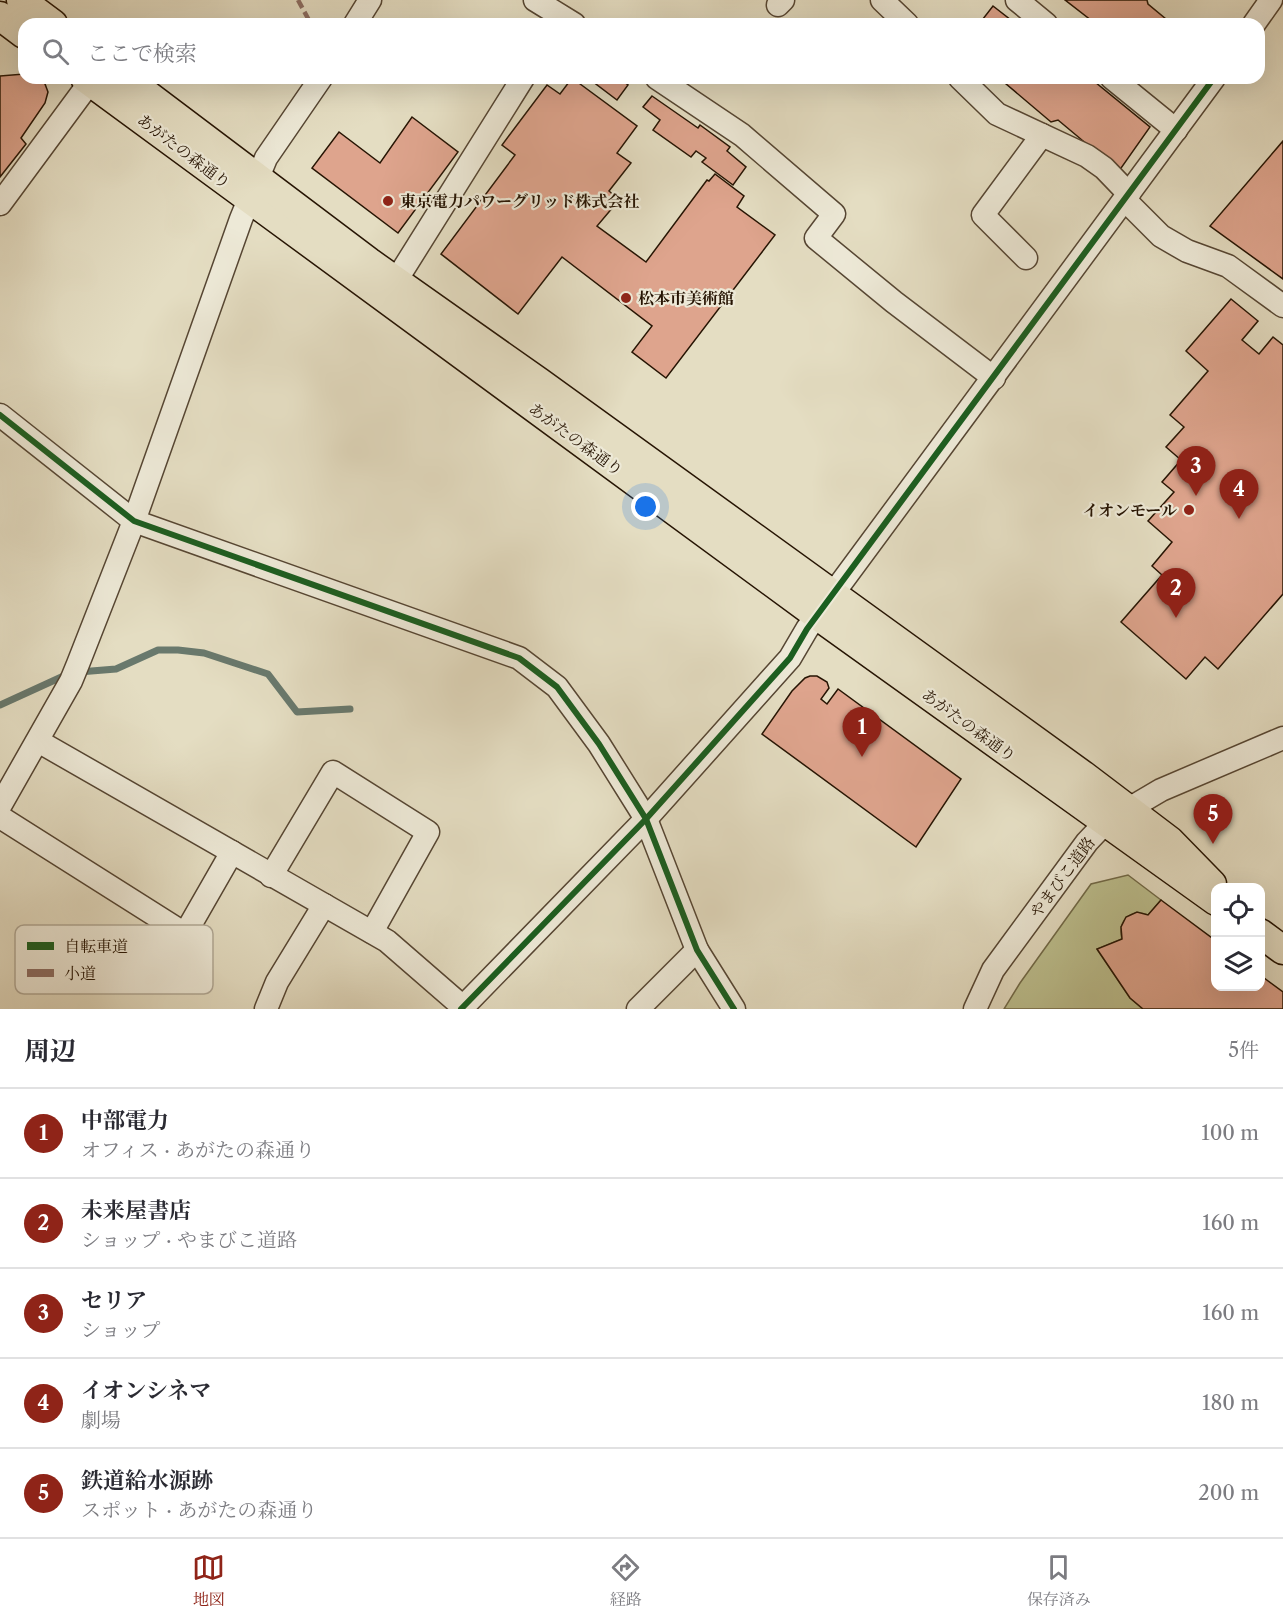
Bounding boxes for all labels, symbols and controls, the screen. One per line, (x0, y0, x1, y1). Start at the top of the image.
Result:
search box (18, 18, 1265, 84)
icon: search (39, 35, 72, 68)
text: ここで検索 (87, 40, 197, 67)
street label: あがたの森通り (133, 109, 235, 193)
place label: 東京電力パワーグリッド株式会社 (400, 191, 639, 211)
marker: 東京電力パワーグリッド株式会社 (381, 194, 395, 208)
place label: 松本市美術館 (638, 288, 734, 308)
marker: 松本市美術館 (619, 291, 633, 305)
street label: あがたの森通り (525, 398, 627, 480)
pin: 3 (1176, 446, 1216, 496)
pin: 4 (1220, 470, 1258, 519)
your location (631, 492, 660, 521)
place label: イオンモール (1082, 500, 1177, 520)
marker: イオンモール (1182, 503, 1196, 517)
pin: 2 (1156, 568, 1196, 618)
street label: あがたの森通り (918, 684, 1020, 766)
pin: 1 (842, 708, 882, 757)
pin: 5 (1194, 794, 1232, 844)
street label: やまびこ道路 (1025, 833, 1099, 921)
map controls (1211, 883, 1265, 991)
button: locate (1211, 883, 1265, 937)
legend (15, 925, 213, 994)
text: 自転車道 (64, 936, 128, 956)
button: layers (1211, 937, 1265, 991)
text: 小道 (64, 963, 96, 983)
text: 周辺 (24, 1035, 76, 1067)
text: 5件 (1228, 1038, 1259, 1062)
text: 中部電力 (81, 1107, 169, 1134)
text: 1 (39, 1121, 48, 1145)
text: 100 m (1201, 1121, 1259, 1145)
text: オフィス · あがたの森通り (81, 1138, 315, 1162)
text: 未来屋書店 (81, 1197, 191, 1224)
text: 2 (38, 1211, 49, 1235)
text: 160 m (1202, 1211, 1259, 1235)
text: ショップ · やまびこ道路 (81, 1228, 297, 1252)
text: セリア (81, 1287, 147, 1314)
text: 3 (38, 1301, 49, 1325)
text: 160 m (1202, 1301, 1259, 1325)
text: ショップ (81, 1318, 161, 1342)
text: イオンシネマ (81, 1377, 211, 1404)
text: 4 (38, 1391, 49, 1415)
text: 180 m (1202, 1391, 1259, 1415)
text: 劇場 (81, 1408, 121, 1432)
text: 鉄道給水源跡 (81, 1467, 213, 1494)
text: 5 (38, 1481, 49, 1505)
text: 200 m (1198, 1481, 1259, 1505)
text: スポット · あがたの森通り (81, 1498, 317, 1522)
tab: 地図 (192, 1551, 225, 1610)
tab: 経路 (609, 1551, 642, 1610)
tab: 保存済み (1027, 1551, 1091, 1610)

